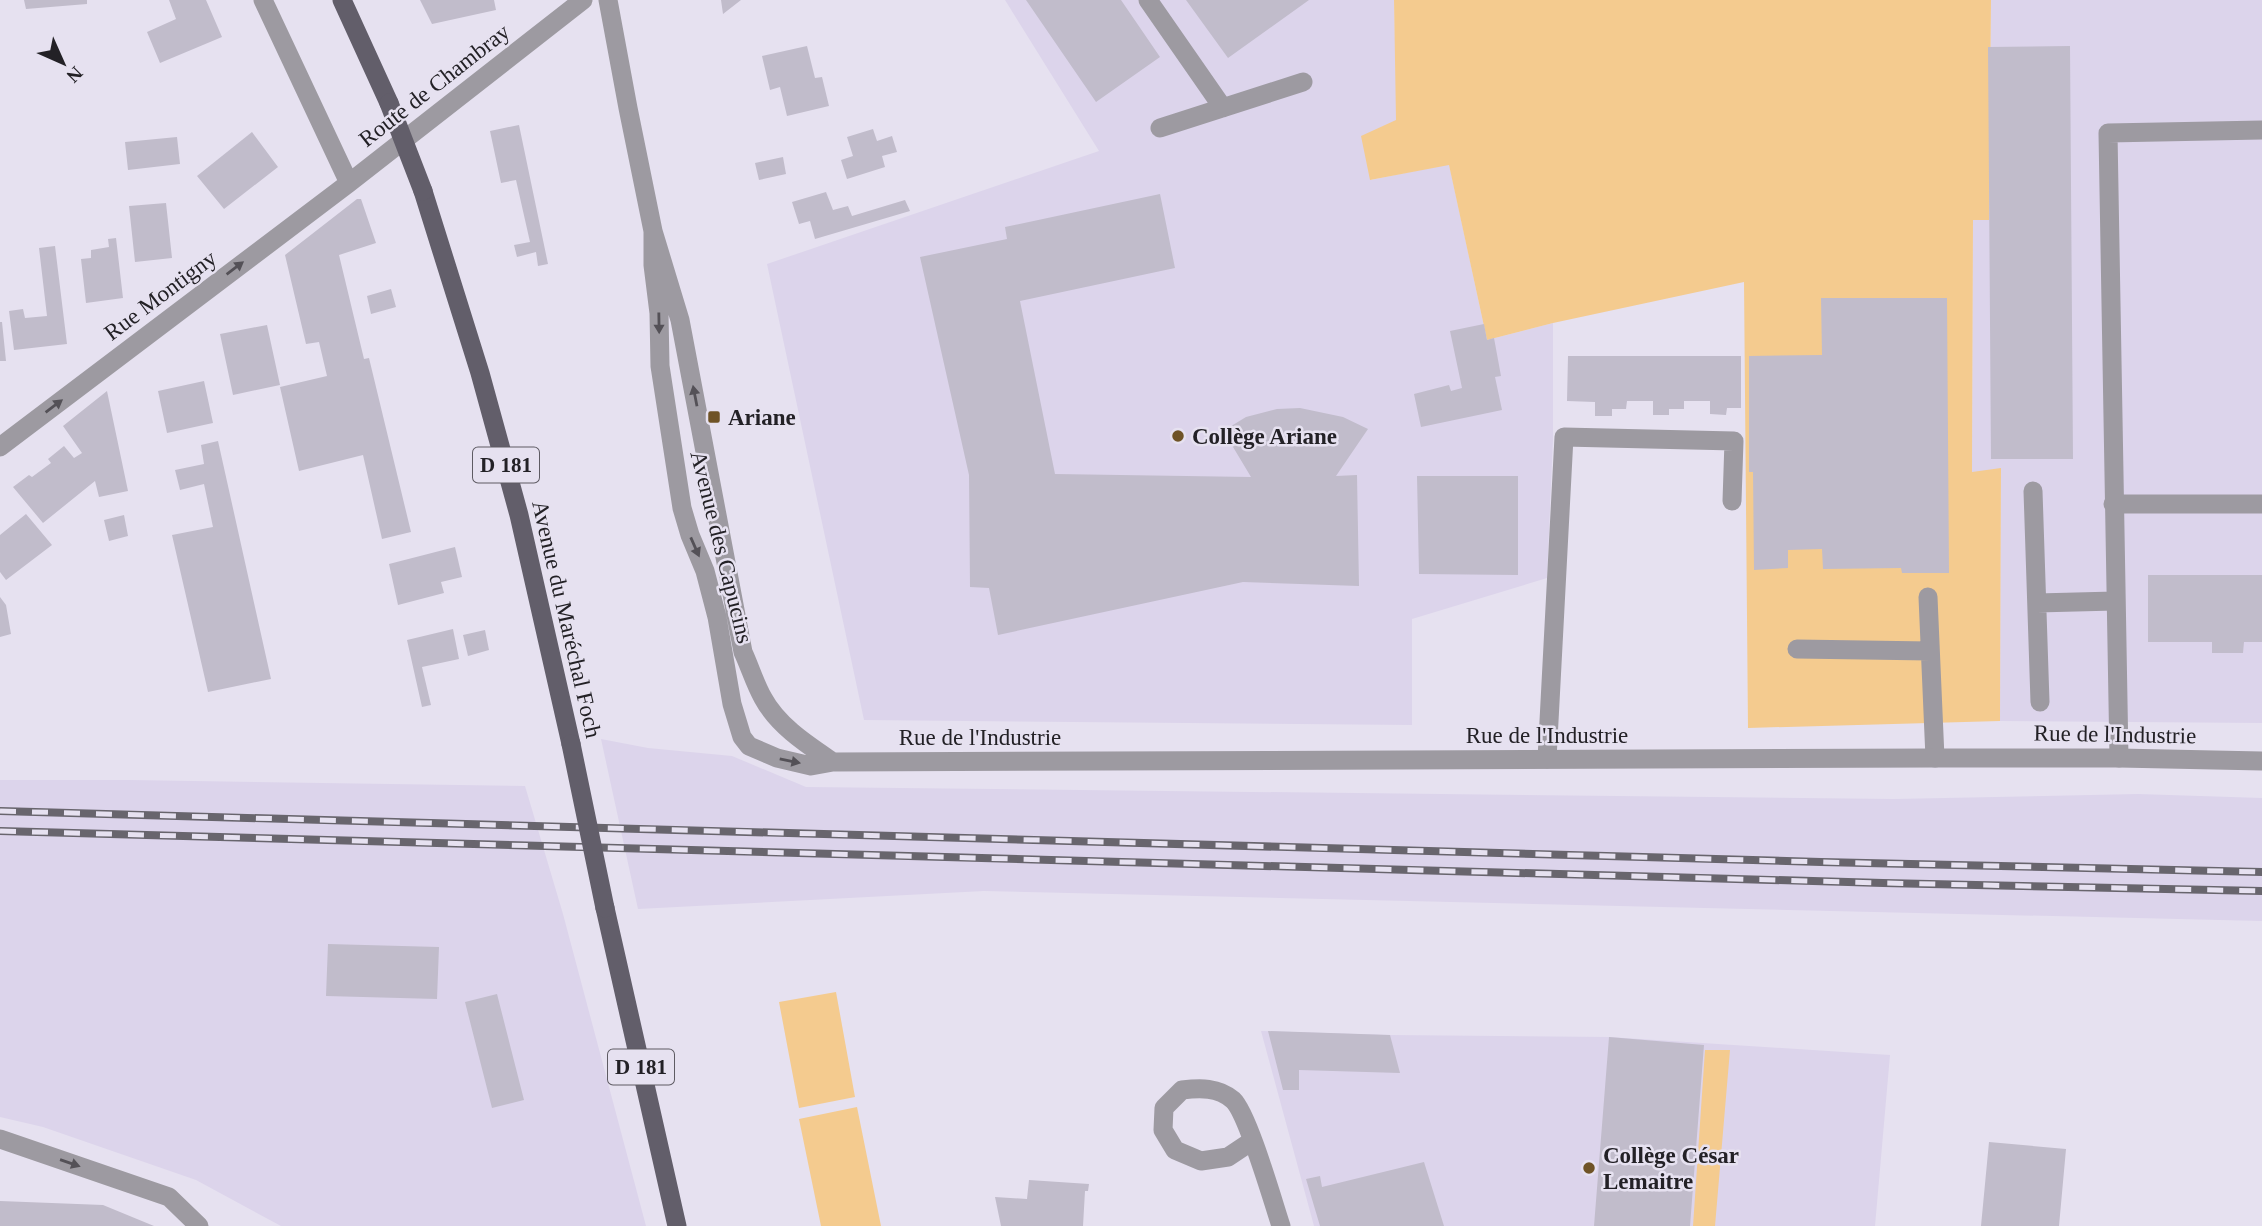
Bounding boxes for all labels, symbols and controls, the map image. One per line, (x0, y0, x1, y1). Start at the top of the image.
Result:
street label: Route de Chambray (354, 19, 515, 152)
north arrow (28, 28, 98, 98)
text: N (62, 62, 87, 87)
street label: Rue Montigny (99, 245, 222, 346)
one-way arrow (226, 261, 244, 276)
one-way arrow (653, 313, 665, 335)
one-way arrow (689, 384, 700, 406)
one-way arrow (45, 399, 64, 413)
place label: Ariane (728, 405, 796, 430)
marker: Ariane (706, 409, 722, 425)
place label: Collège Ariane (1192, 424, 1337, 449)
marker: Collège Ariane (1170, 428, 1186, 444)
road number: D 181 (473, 448, 539, 482)
street label: Avenue des Capucins (685, 448, 758, 646)
street label: Avenue du Maréchal Foch (527, 498, 606, 741)
one-way arrow (689, 537, 701, 557)
street label: Rue de l'Industrie (2034, 721, 2196, 748)
street label: Rue de l'Industrie (1466, 723, 1628, 748)
street label: Rue de l'Industrie (899, 725, 1061, 750)
one-way arrow (779, 756, 801, 767)
road number: D 181 (608, 1050, 674, 1084)
place label: Collège César Lemaitre (1603, 1143, 1739, 1194)
one-way arrow (60, 1158, 81, 1169)
marker: Collège César Lemaitre (1581, 1160, 1597, 1176)

